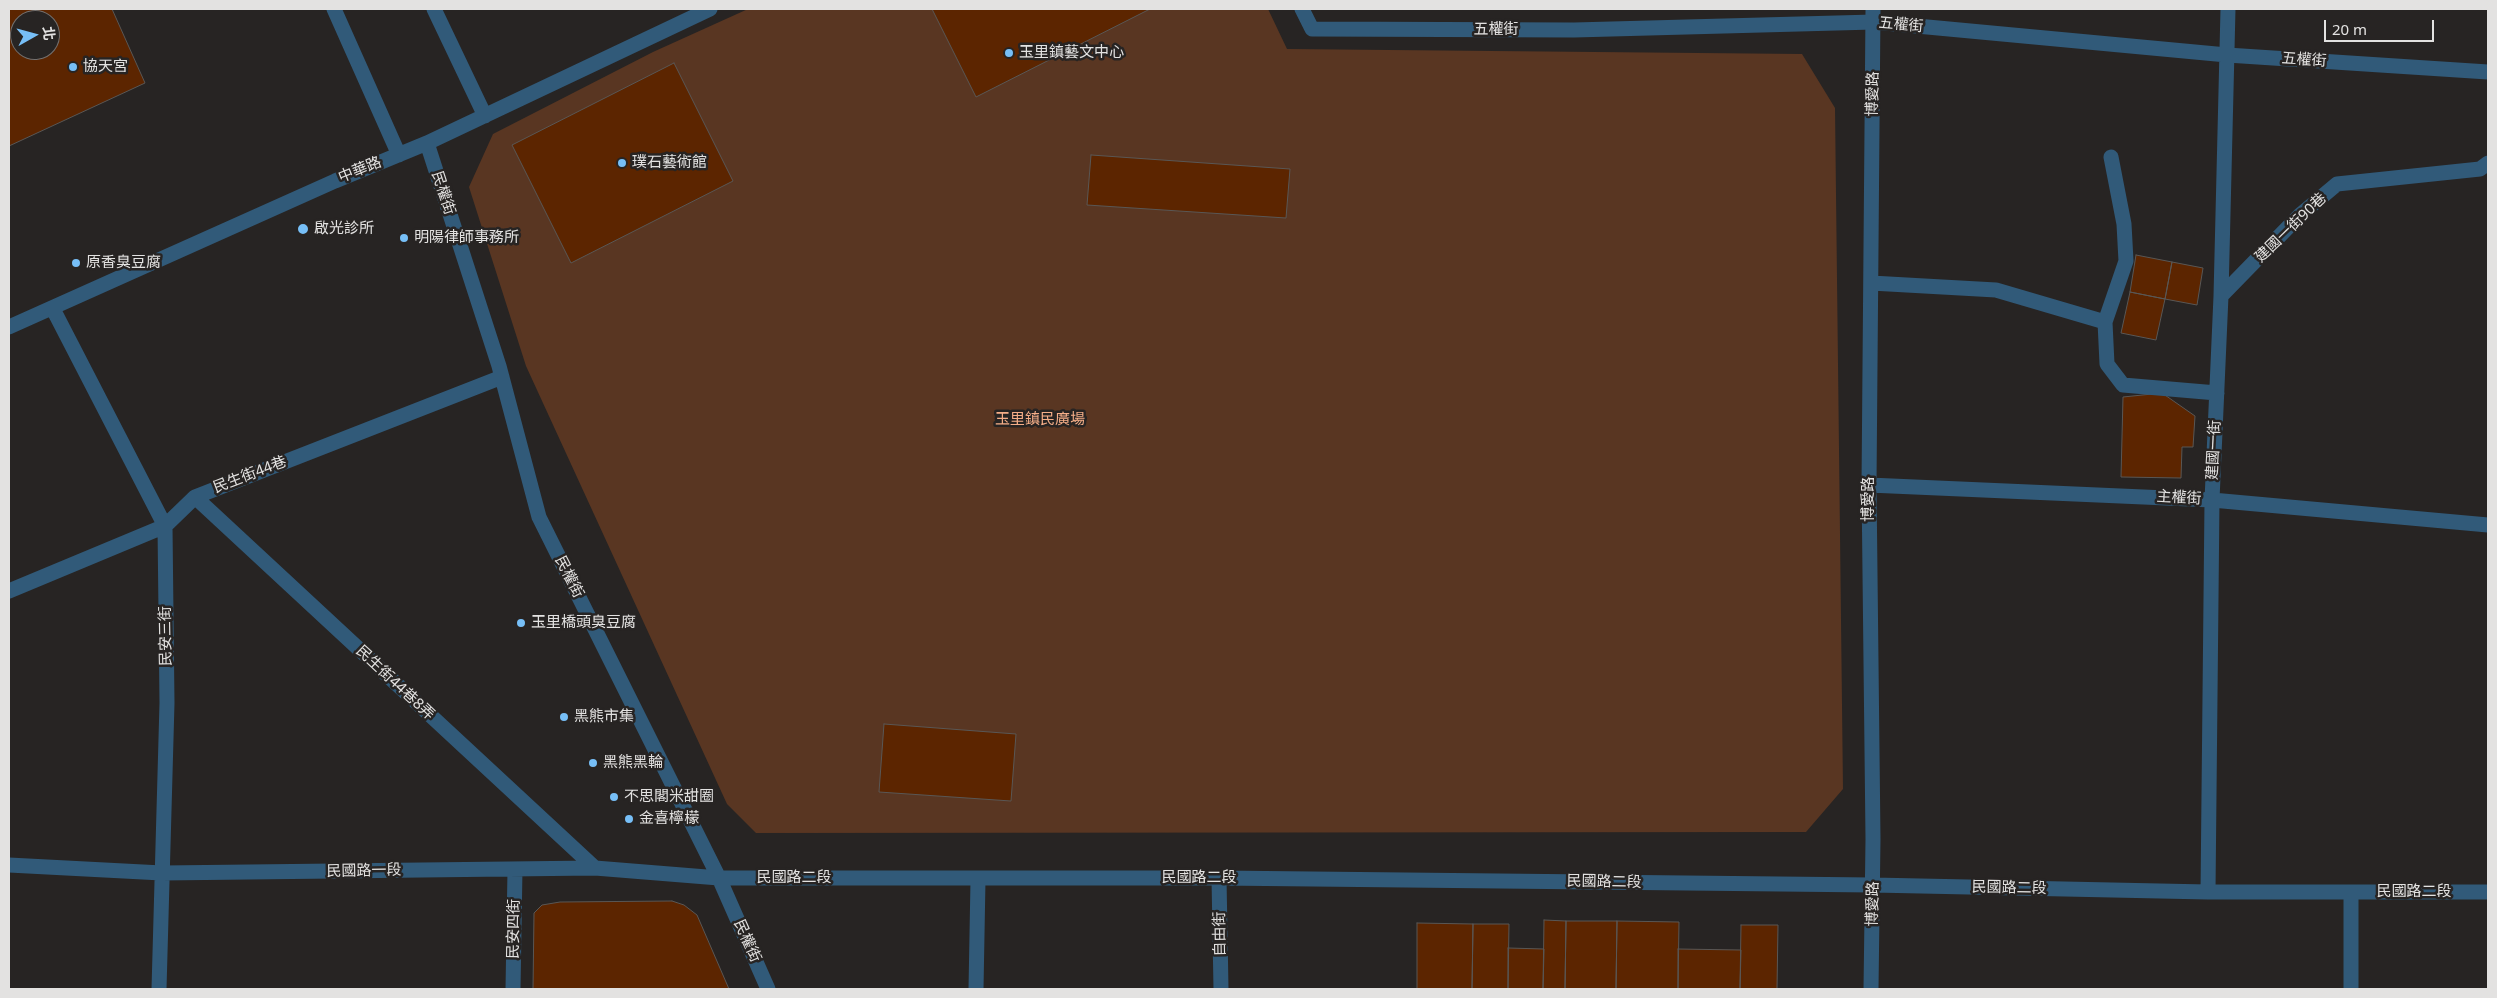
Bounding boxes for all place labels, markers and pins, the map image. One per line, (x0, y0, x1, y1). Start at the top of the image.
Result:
place label: 玉里鎮藝文中心 (1019, 44, 1124, 62)
marker: 玉里鎮藝文中心 (1003, 47, 1015, 59)
place label: 協天宮 (83, 58, 128, 76)
marker: 協天宮 (67, 61, 79, 73)
place label: 璞石藝術館 (632, 154, 707, 172)
marker: 璞石藝術館 (616, 157, 628, 169)
place label: 啟光診所 (314, 220, 374, 238)
marker: 啟光診所 (296, 222, 310, 236)
place label: 明陽律師事務所 (414, 229, 519, 247)
marker: 明陽律師事務所 (398, 232, 410, 244)
place label: 原香臭豆腐 (86, 254, 161, 272)
marker: 原香臭豆腐 (70, 257, 82, 269)
place label: 玉里橋頭臭豆腐 (531, 614, 636, 632)
marker: 玉里橋頭臭豆腐 (515, 617, 527, 629)
place label: 黑熊市集 (574, 708, 634, 726)
marker: 黑熊市集 (558, 711, 570, 723)
place label: 黑熊黑輪 (603, 754, 663, 772)
marker: 黑熊黑輪 (587, 757, 599, 769)
place label: 不思閣米甜圈 (624, 788, 714, 806)
marker: 不思閣米甜圈 (608, 791, 620, 803)
place label: 金喜檸檬 (639, 810, 699, 828)
marker: 金喜檸檬 (623, 813, 635, 825)

